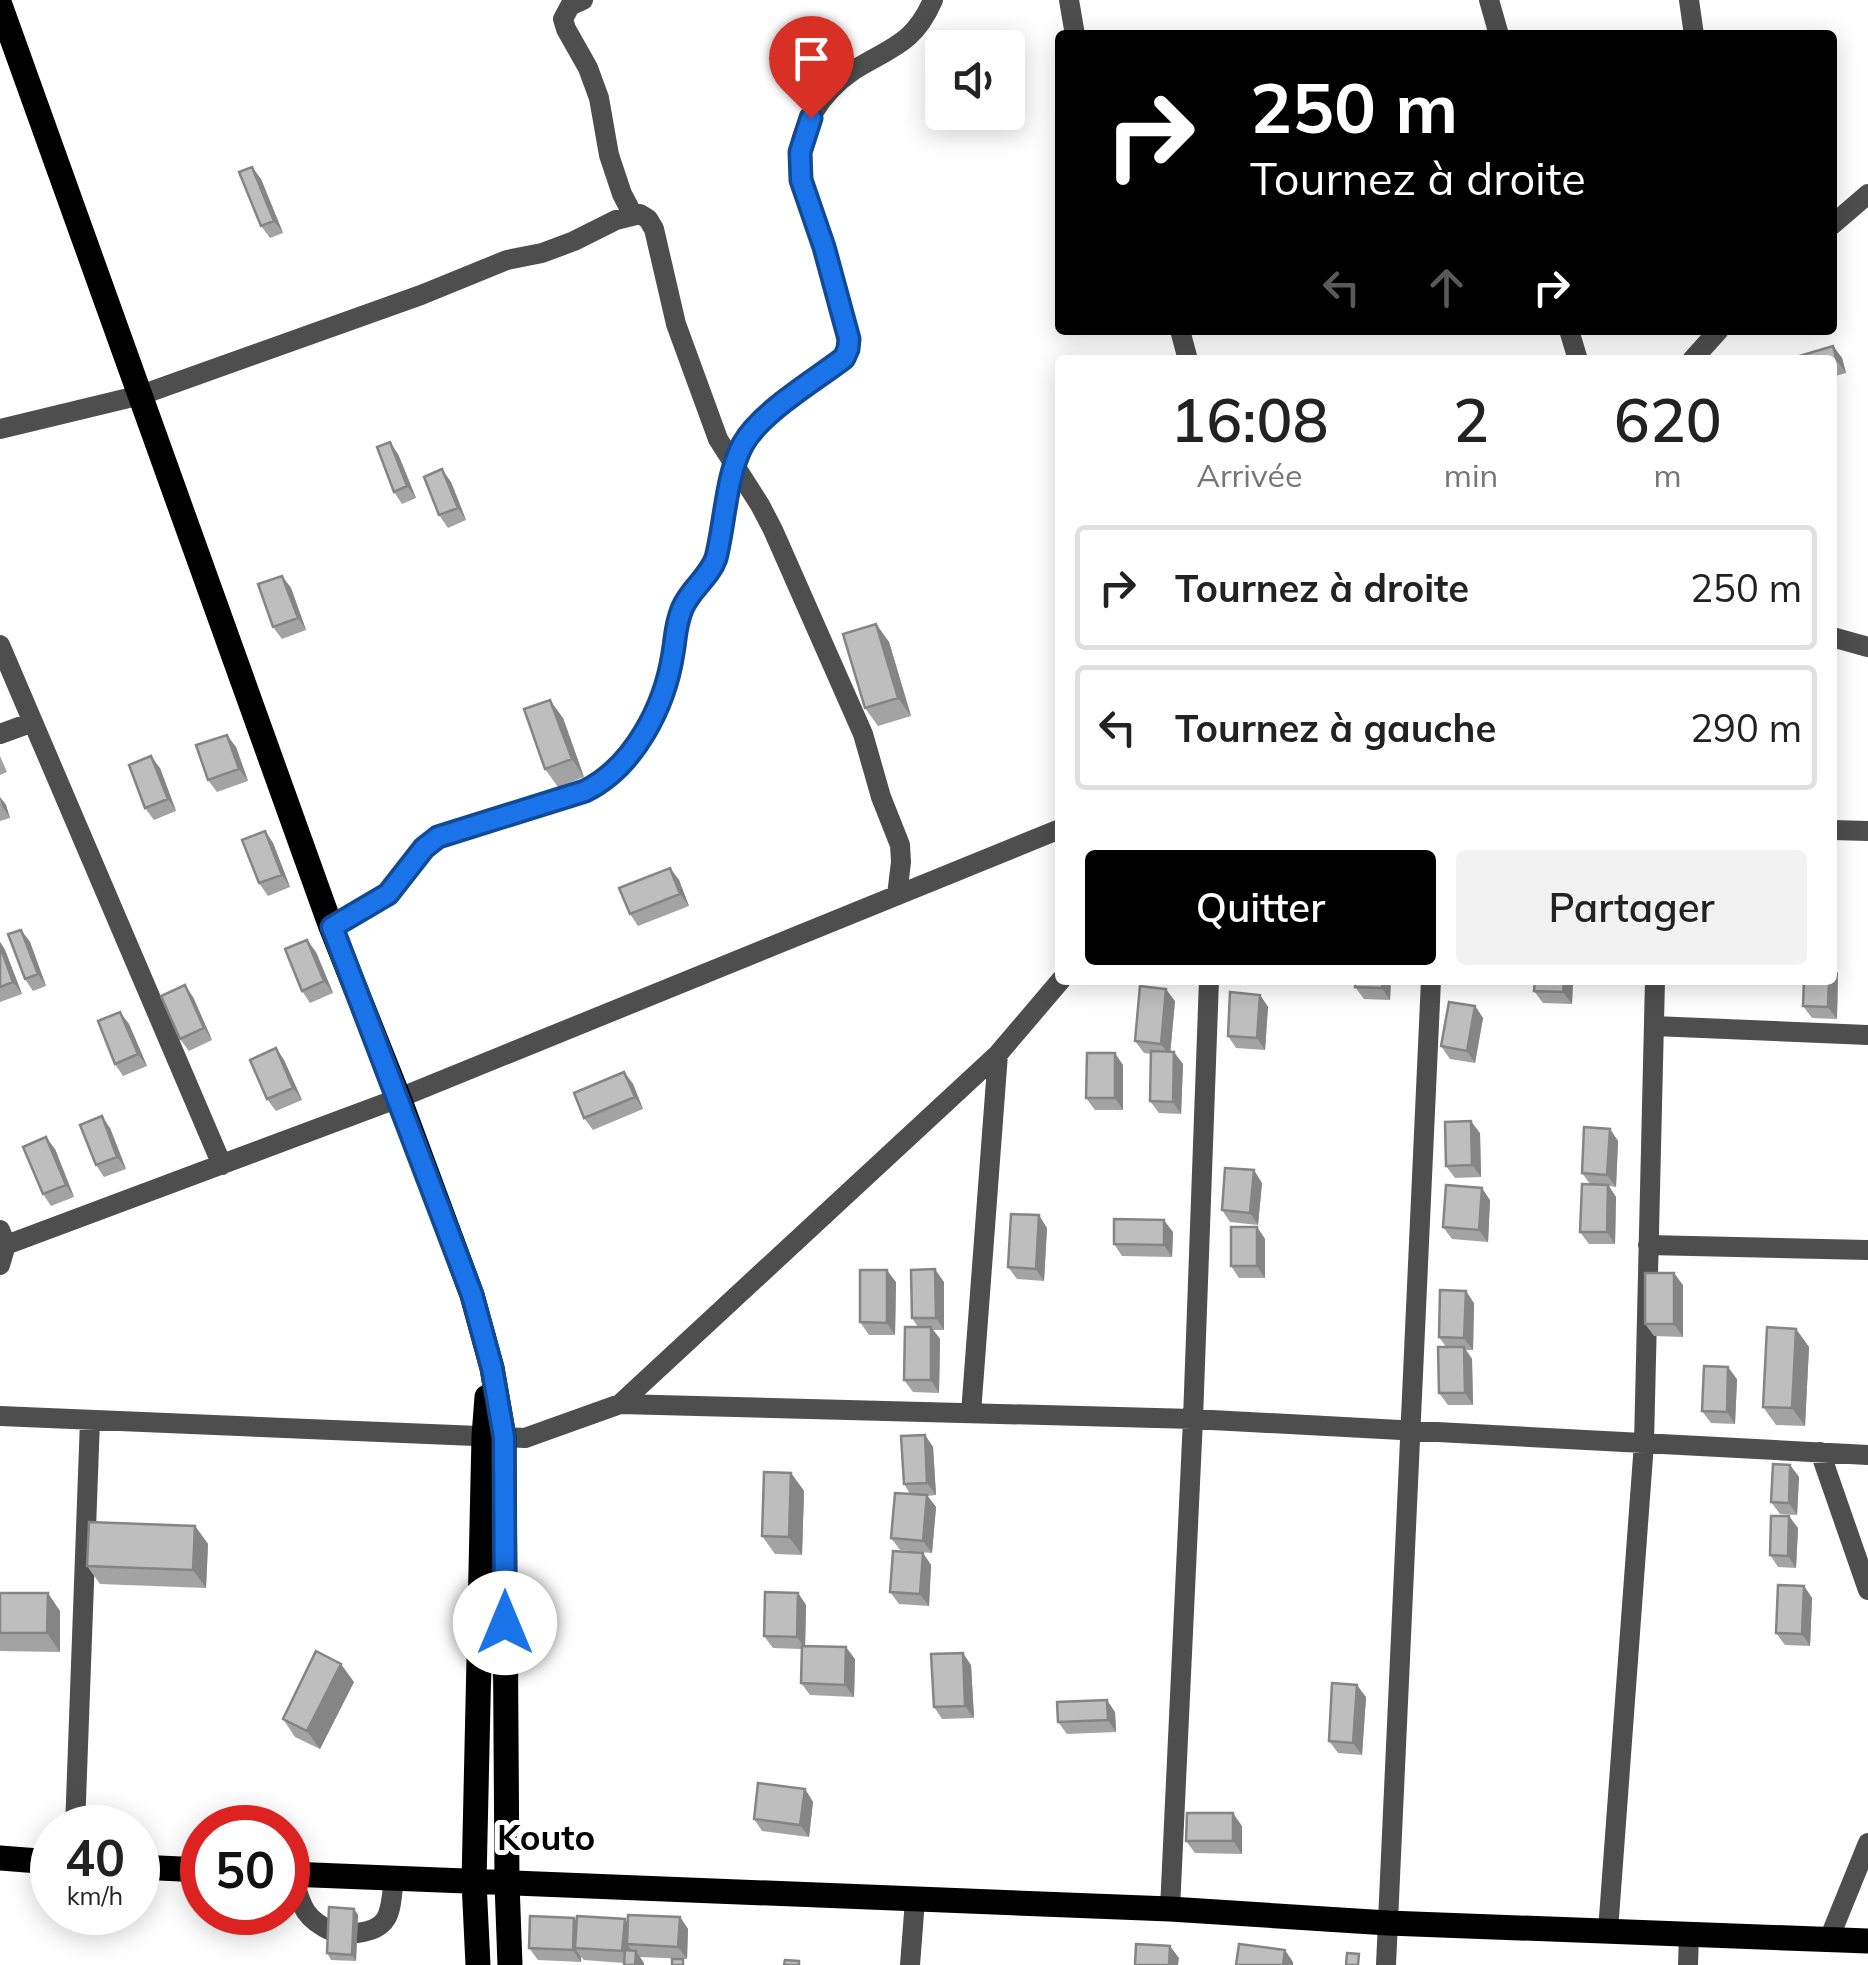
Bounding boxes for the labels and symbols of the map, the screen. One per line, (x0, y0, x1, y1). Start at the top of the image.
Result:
pin (769, 16, 854, 119)
position arrow (453, 1571, 557, 1675)
speed limit sign: 50 (180, 1805, 310, 1935)
district label: Kouto (497, 1815, 595, 1859)

